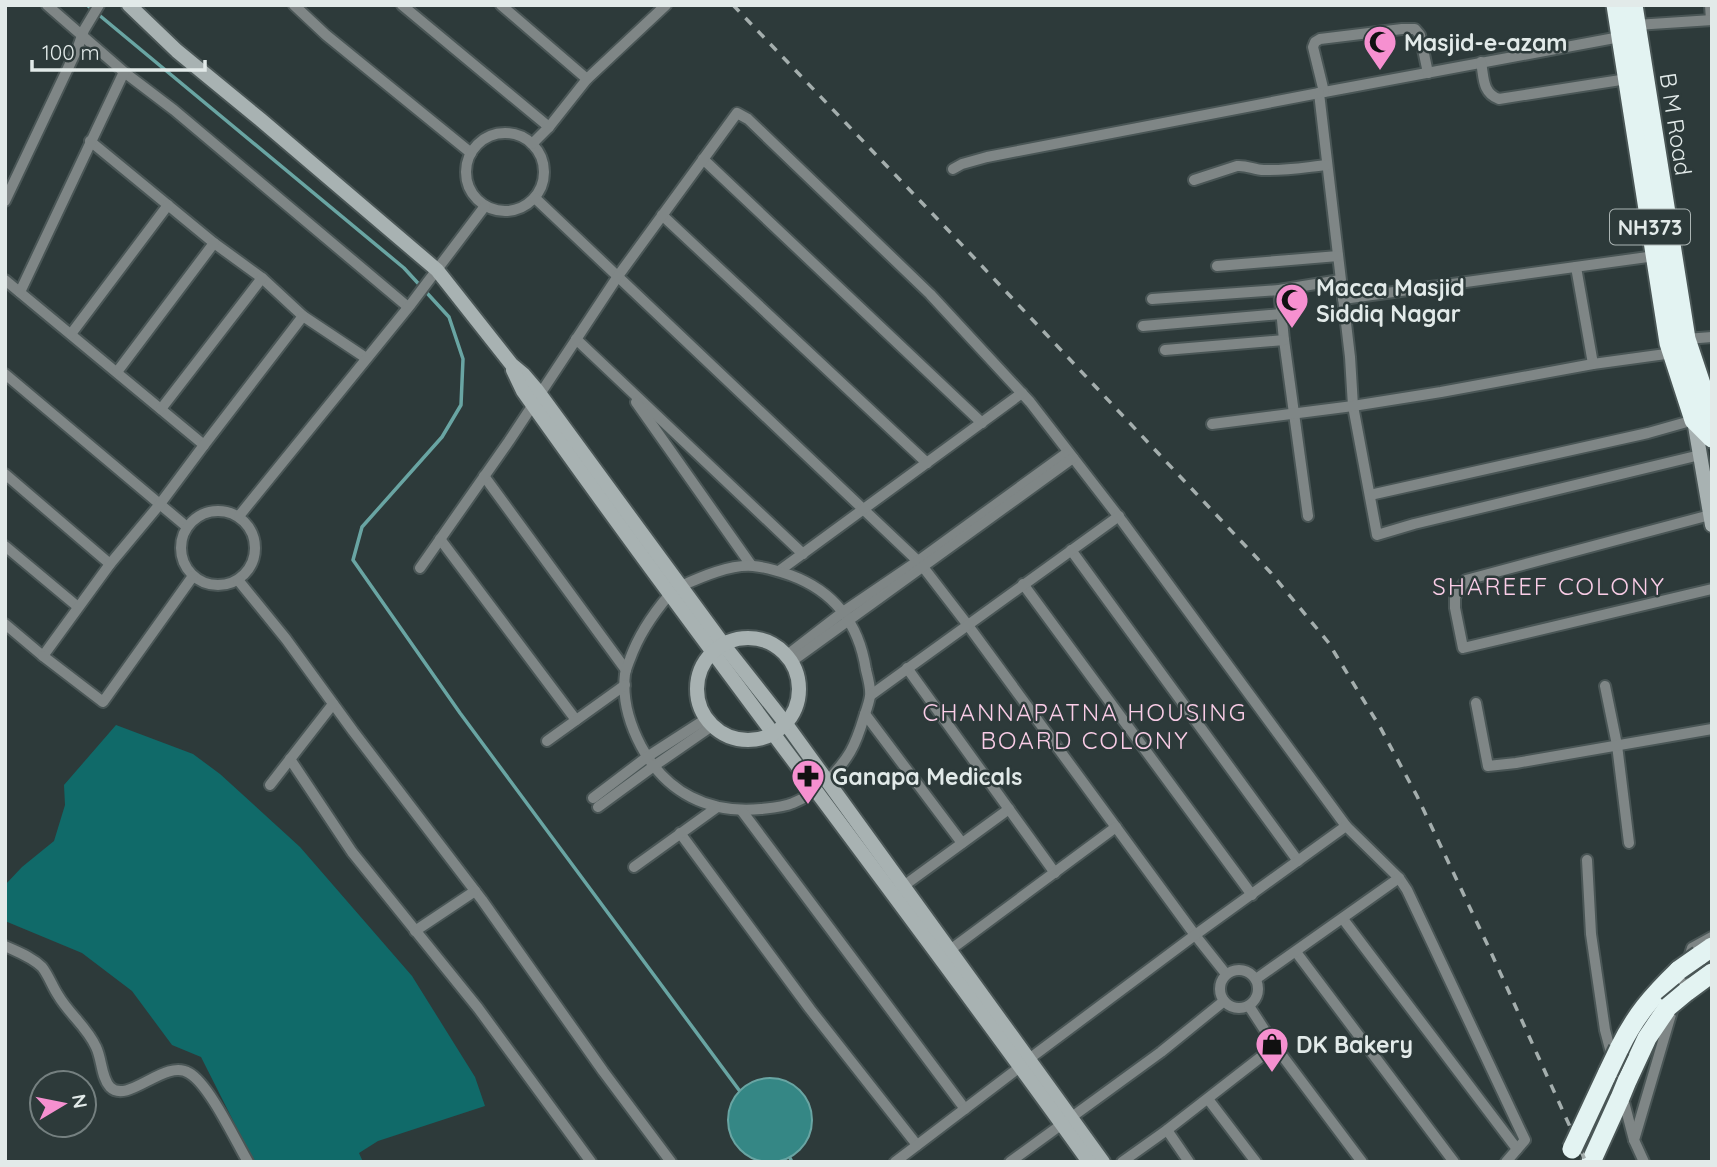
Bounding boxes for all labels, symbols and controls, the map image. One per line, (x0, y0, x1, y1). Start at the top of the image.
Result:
mosque icon: Masjid-e-azam (1361, 23, 1399, 72)
scale bar (32, 28, 205, 72)
place label: Masjid-e-azam (1404, 28, 1568, 57)
text: 100 m (42, 39, 100, 65)
street label: B M Road (1654, 71, 1698, 177)
road number: NH373 (1610, 210, 1690, 244)
place label: Macca Masjid Siddiq Nagar (1316, 273, 1465, 328)
mosque icon: Macca Masjid Siddiq Nagar (1273, 281, 1311, 330)
district label: SHAREEF COLONY (1432, 571, 1666, 601)
district label: CHANNAPATNA HOUSING BOARD COLONY (923, 697, 1247, 755)
pharmacy icon: Ganapa Medicals (789, 757, 827, 806)
place label: Ganapa Medicals (832, 762, 1022, 791)
shop icon: DK Bakery (1253, 1025, 1291, 1074)
place label: DK Bakery (1296, 1030, 1413, 1059)
north arrow (28, 1069, 98, 1139)
text: N (67, 1092, 93, 1110)

